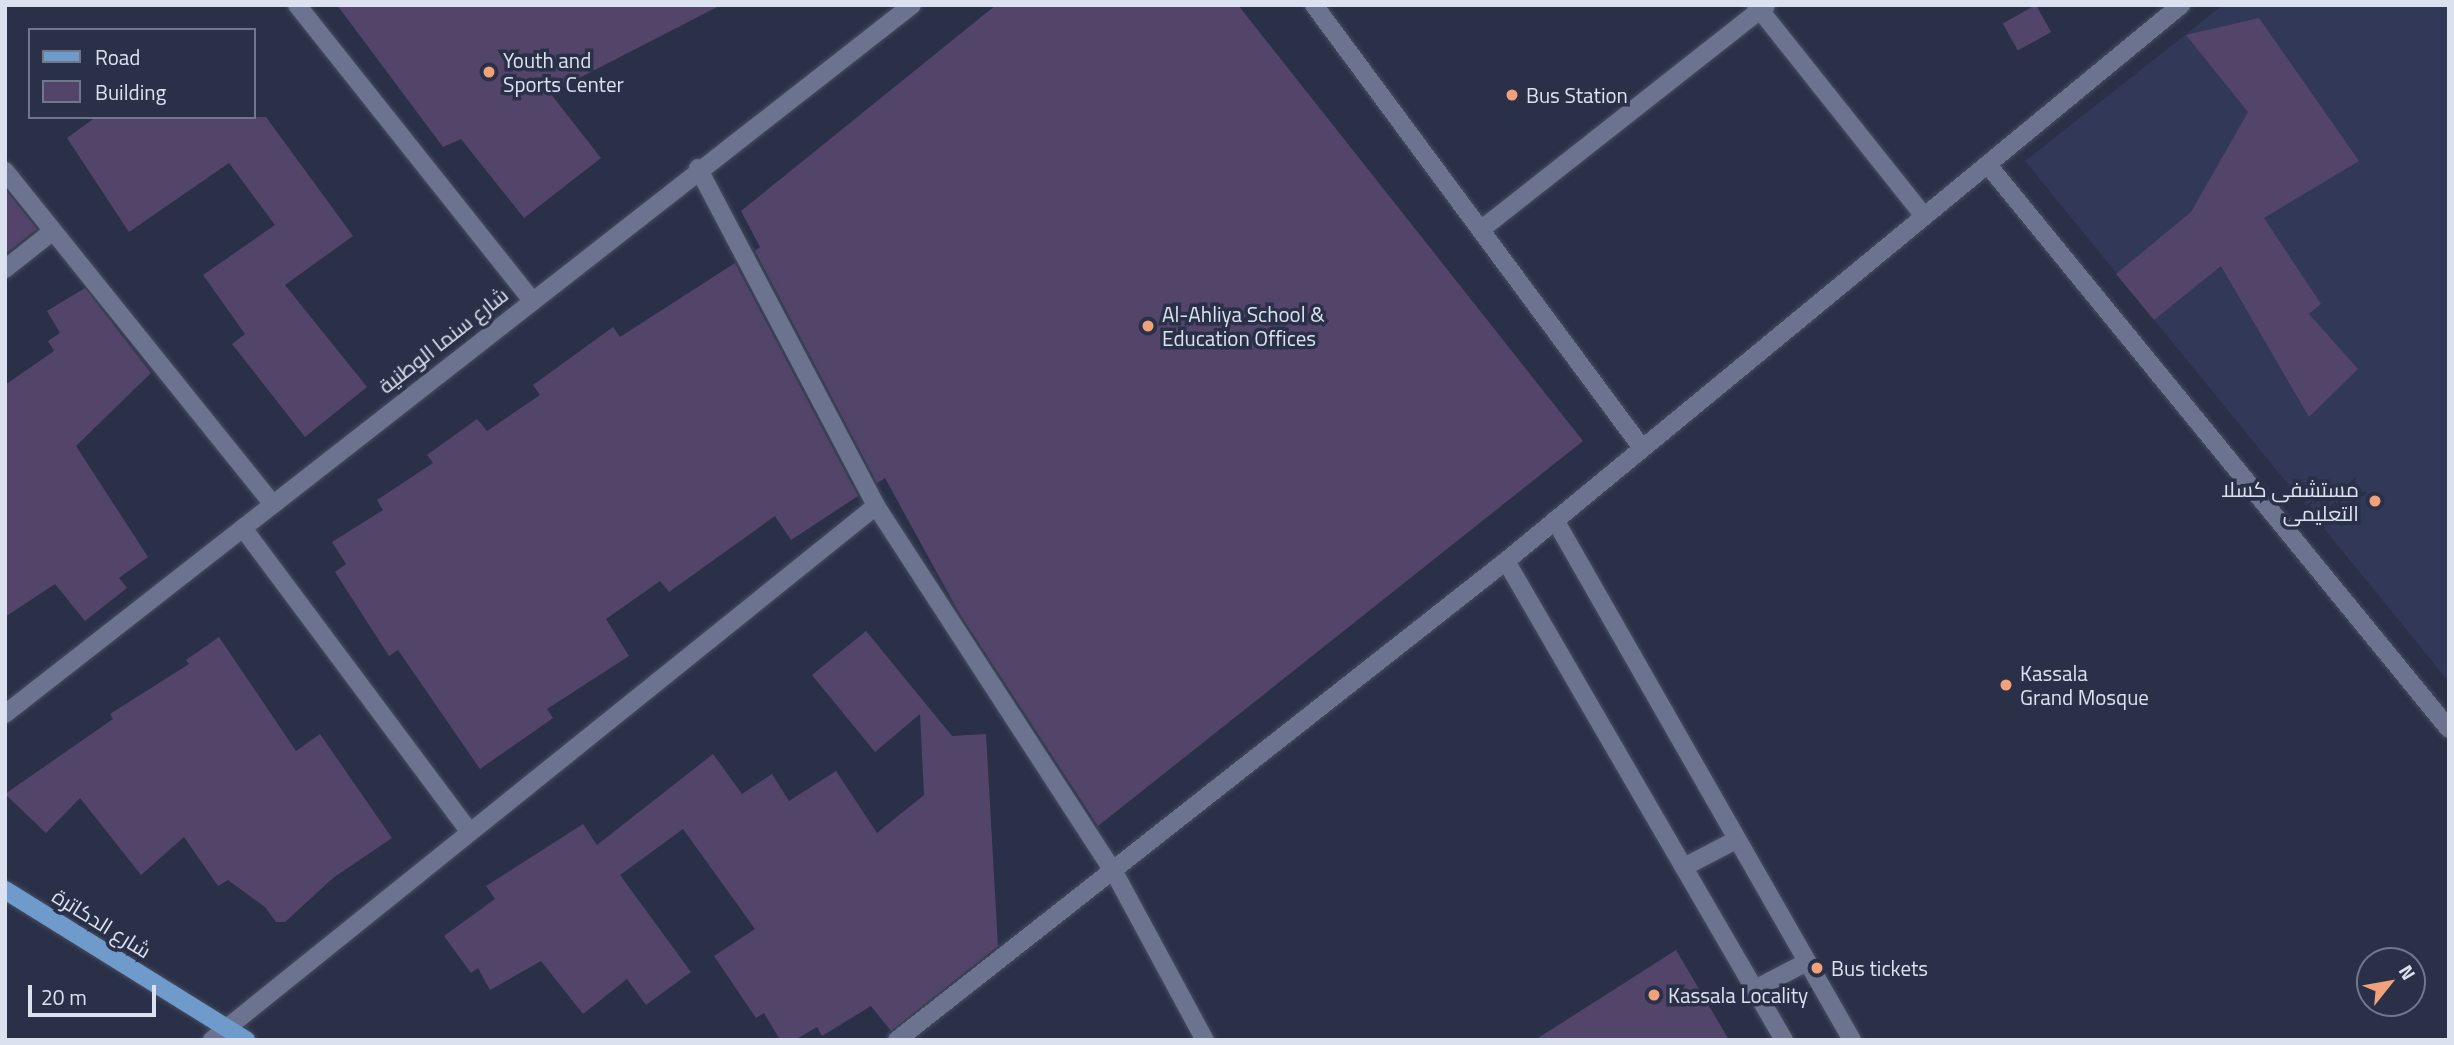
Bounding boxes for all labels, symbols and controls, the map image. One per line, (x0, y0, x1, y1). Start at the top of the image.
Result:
legend (28, 28, 256, 119)
text: Road (95, 41, 140, 73)
place label: Youth and Sports Center (503, 47, 624, 97)
marker: Youth and Sports Center (481, 64, 497, 80)
text: Building (95, 76, 166, 108)
place label: Bus Station (1526, 82, 1628, 108)
marker: Bus Station (1504, 87, 1520, 103)
street label: شارع سنما الوطنية (373, 282, 513, 398)
place label: Al-Ahliya School & Education Offices (1162, 301, 1325, 351)
marker: Al-Ahliya School & Education Offices (1140, 318, 1156, 334)
place label: مستشفى كسلا التعليمى (2221, 476, 2359, 526)
marker: مستشفى كسلا التعليمى (2365, 491, 2385, 511)
place label: Kassala Grand Mosque (2020, 660, 2149, 710)
marker: Kassala Grand Mosque (1998, 677, 2014, 693)
street label: شارع الدكاترة (48, 883, 156, 963)
north arrow (2356, 947, 2426, 1017)
place label: Bus tickets (1831, 955, 1928, 981)
text: N (2392, 959, 2424, 985)
marker: Bus tickets (1809, 960, 1825, 976)
scale bar (32, 972, 159, 1016)
text: 20 m (41, 981, 87, 1013)
place label: Kassala Locality (1668, 982, 1808, 1008)
marker: Kassala Locality (1646, 987, 1662, 1003)

